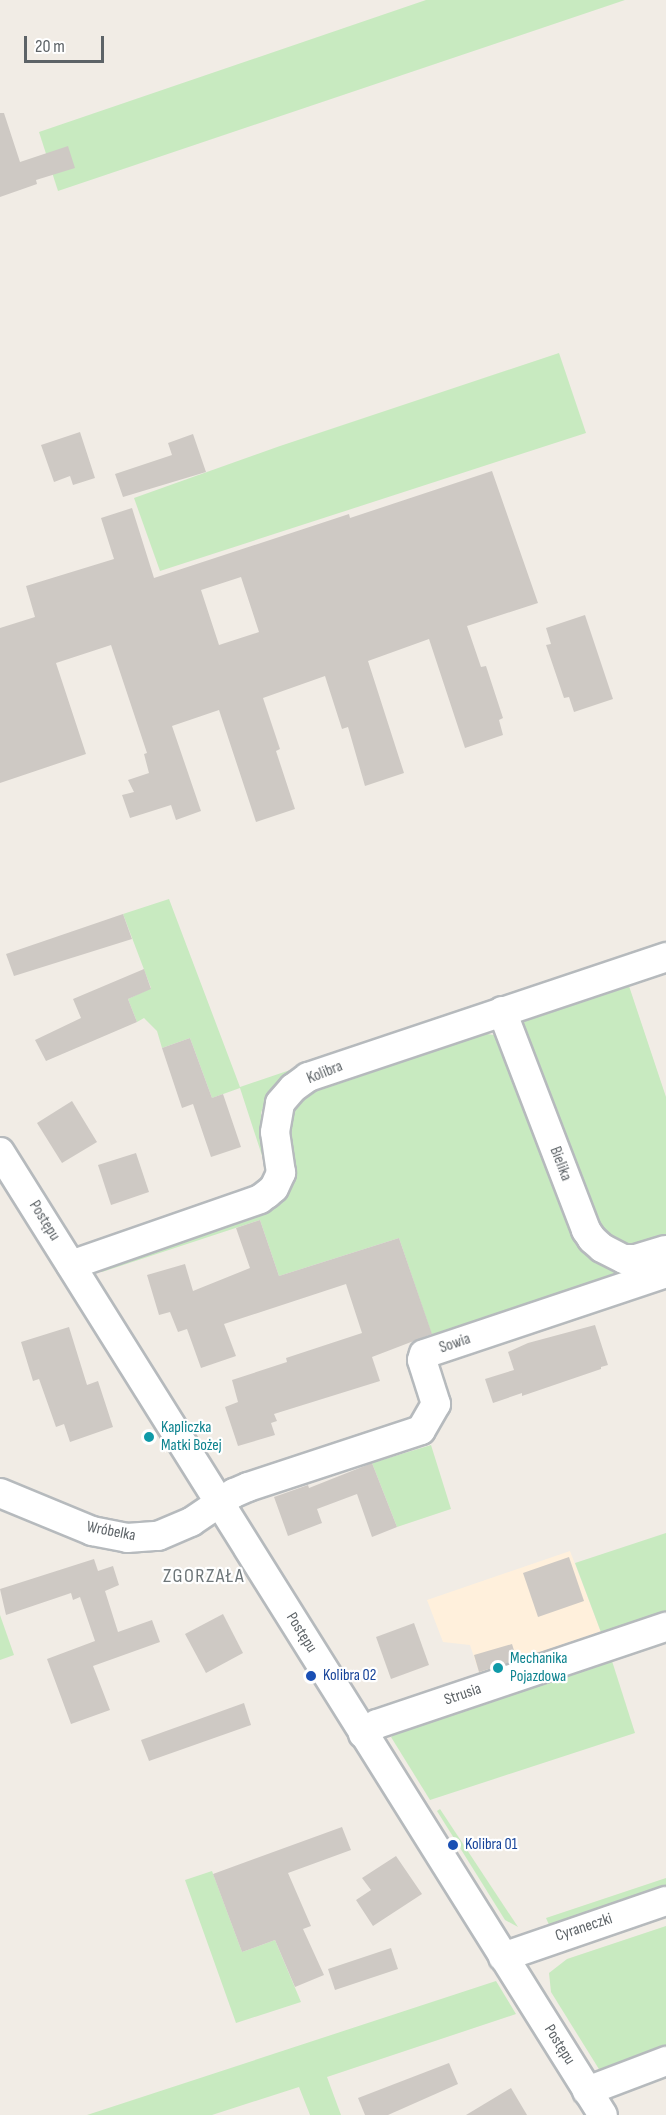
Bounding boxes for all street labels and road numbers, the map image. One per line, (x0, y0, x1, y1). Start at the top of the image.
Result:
street label: Kolibra (304, 1057, 346, 1089)
street label: Bielika (545, 1144, 575, 1184)
street label: Postępu (24, 1197, 64, 1245)
street label: Sowia (437, 1330, 473, 1358)
street label: Wróbelka (85, 1518, 137, 1546)
street label: Postępu (281, 1609, 321, 1657)
street label: Strusia (442, 1680, 484, 1710)
street label: Cyraneczki (553, 1910, 615, 1946)
street label: Postępu (539, 2021, 579, 2069)

